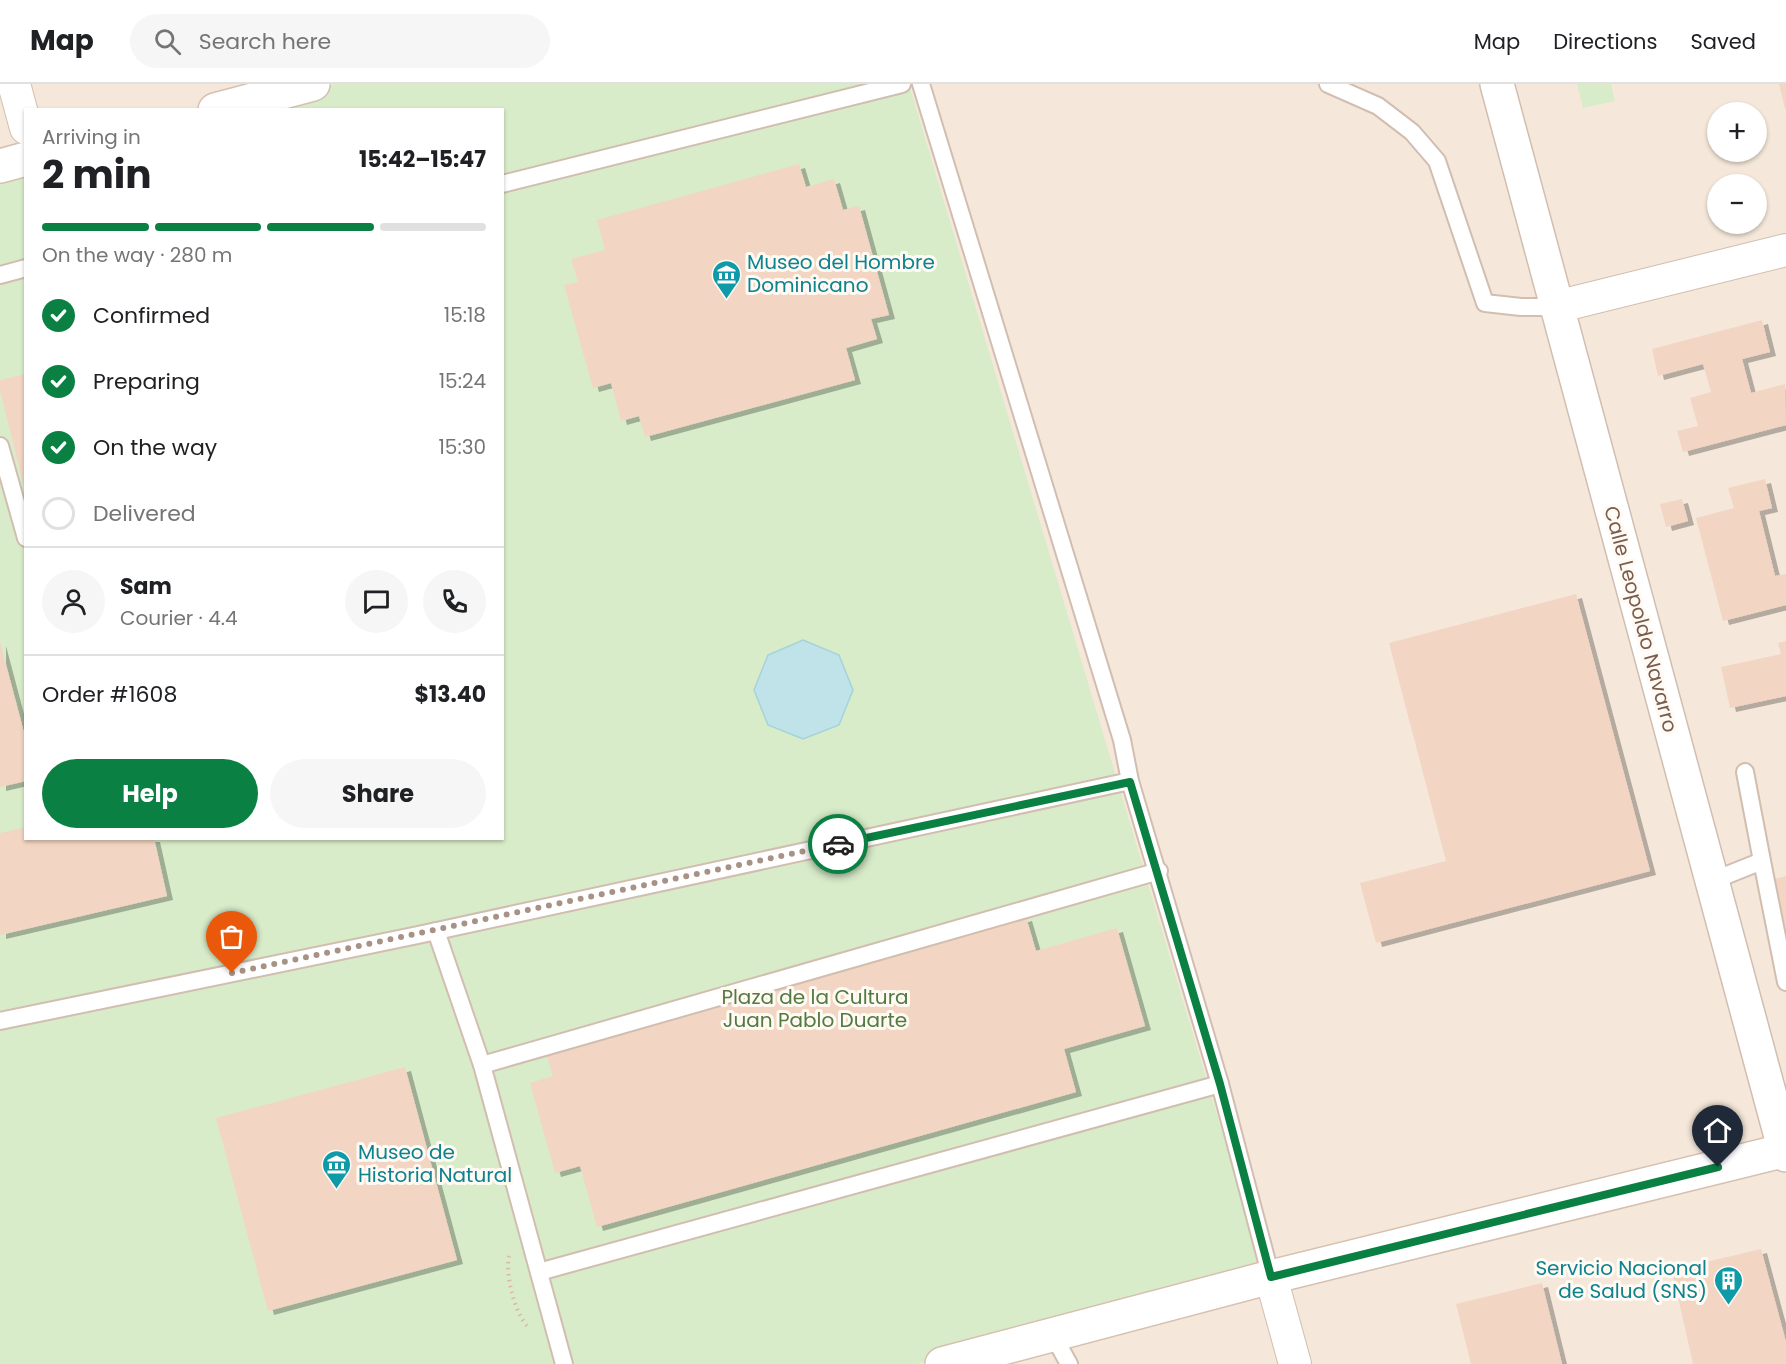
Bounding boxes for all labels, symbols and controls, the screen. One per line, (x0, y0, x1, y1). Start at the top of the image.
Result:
search box (130, 14, 550, 68)
text: Map (30, 21, 94, 60)
icon: search (151, 25, 184, 58)
text: Search here (199, 26, 331, 57)
text: Map (1474, 27, 1520, 56)
text: Directions (1553, 27, 1657, 56)
text: Saved (1690, 27, 1756, 56)
map controls (1707, 102, 1767, 234)
button: + (1707, 102, 1767, 162)
text: Arriving in (42, 123, 141, 151)
text: 15:42–15:47 (359, 144, 486, 175)
text: 2 min (42, 147, 152, 202)
button: − (1707, 174, 1767, 234)
text: On the way · 280 m (42, 241, 232, 269)
place label: Museo del Hombre Dominicano (747, 248, 935, 299)
museum icon: Museo del Hombre Dominicano (710, 258, 742, 300)
icon: check (42, 299, 75, 332)
text: Confirmed (93, 300, 210, 331)
text: 15:18 (444, 301, 486, 329)
icon: check (42, 365, 75, 398)
text: Preparing (93, 366, 200, 397)
text: 15:24 (439, 367, 486, 395)
icon: check (42, 431, 75, 464)
text: On the way (93, 432, 217, 463)
text: 15:30 (438, 433, 486, 461)
text: Delivered (93, 498, 196, 529)
street label: Calle Leopoldo Navarro (1597, 503, 1685, 735)
button: person (42, 570, 105, 633)
button: chat (345, 570, 408, 633)
button: phone (423, 570, 486, 633)
text: Sam (120, 571, 172, 602)
text: Courier · 4.4 (120, 604, 238, 632)
text: Order #1608 (42, 679, 177, 710)
text: $13.40 (414, 679, 486, 710)
button: Help (42, 759, 258, 828)
button: Share (270, 759, 486, 828)
courier (808, 814, 868, 874)
icon: car (822, 828, 855, 861)
pin (206, 911, 257, 973)
icon: bag (215, 920, 248, 953)
park label: Plaza de la Cultura Juan Pablo Duarte (721, 983, 909, 1034)
pin (1692, 1105, 1743, 1167)
icon: home (1701, 1114, 1734, 1147)
place label: Museo de Historia Natural (358, 1138, 512, 1189)
museum icon: Museo de Historia Natural (321, 1148, 353, 1190)
place label: Servicio Nacional de Salud (SNS) (1535, 1254, 1707, 1305)
building icon: Servicio Nacional de Salud (SNS) (1712, 1264, 1744, 1306)

